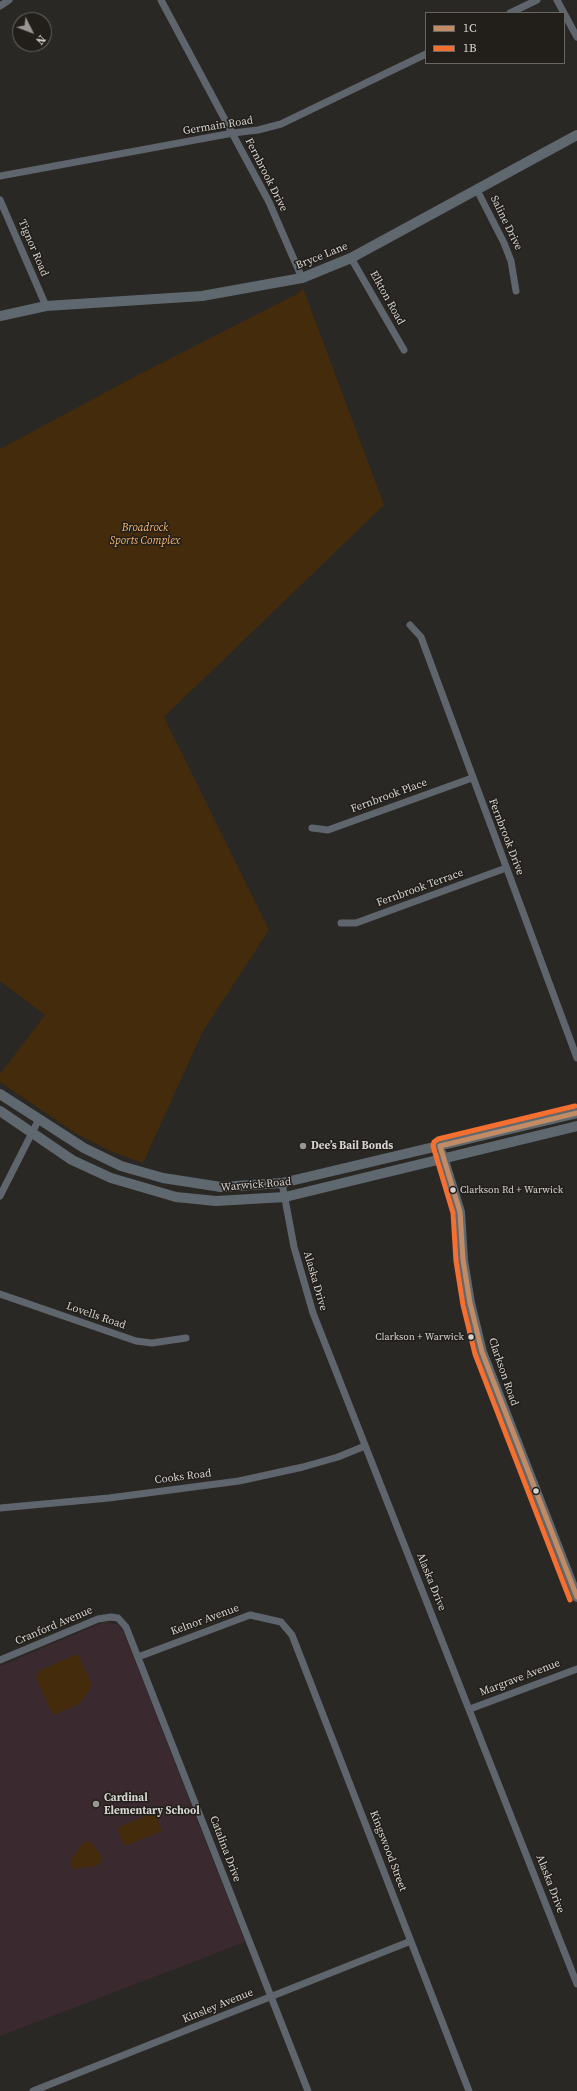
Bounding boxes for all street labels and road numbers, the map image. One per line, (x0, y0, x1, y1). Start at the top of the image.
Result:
street label: Germain Road (182, 114, 254, 138)
street label: Fernbrook Drive (242, 136, 290, 214)
street label: Saline Drive (487, 194, 525, 252)
street label: Tignor Road (15, 218, 51, 278)
street label: Bryce Lane (294, 240, 350, 272)
street label: Elkton Road (367, 269, 407, 327)
street label: Fernbrook Place (349, 776, 429, 816)
street label: Fernbrook Drive (485, 797, 527, 877)
street label: Fernbrook Terrace (375, 866, 465, 910)
street label: Warwick Road (220, 1175, 292, 1195)
street label: Alaska Drive (300, 1250, 330, 1312)
street label: Lovells Road (64, 1300, 128, 1332)
street label: Clarkson Road (485, 1336, 521, 1408)
street label: Cooks Road (154, 1467, 212, 1487)
street label: Alaska Drive (413, 1551, 449, 1613)
street label: Kelnor Avenue (169, 1601, 241, 1639)
street label: Cranford Avenue (13, 1604, 95, 1648)
street label: Margrave Avenue (478, 1657, 562, 1699)
street label: Kingswood Street (367, 1809, 409, 1893)
street label: Catalina Drive (206, 1814, 244, 1884)
street label: Alaska Drive (533, 1853, 567, 1915)
street label: Kinsley Avenue (181, 1986, 255, 2026)

